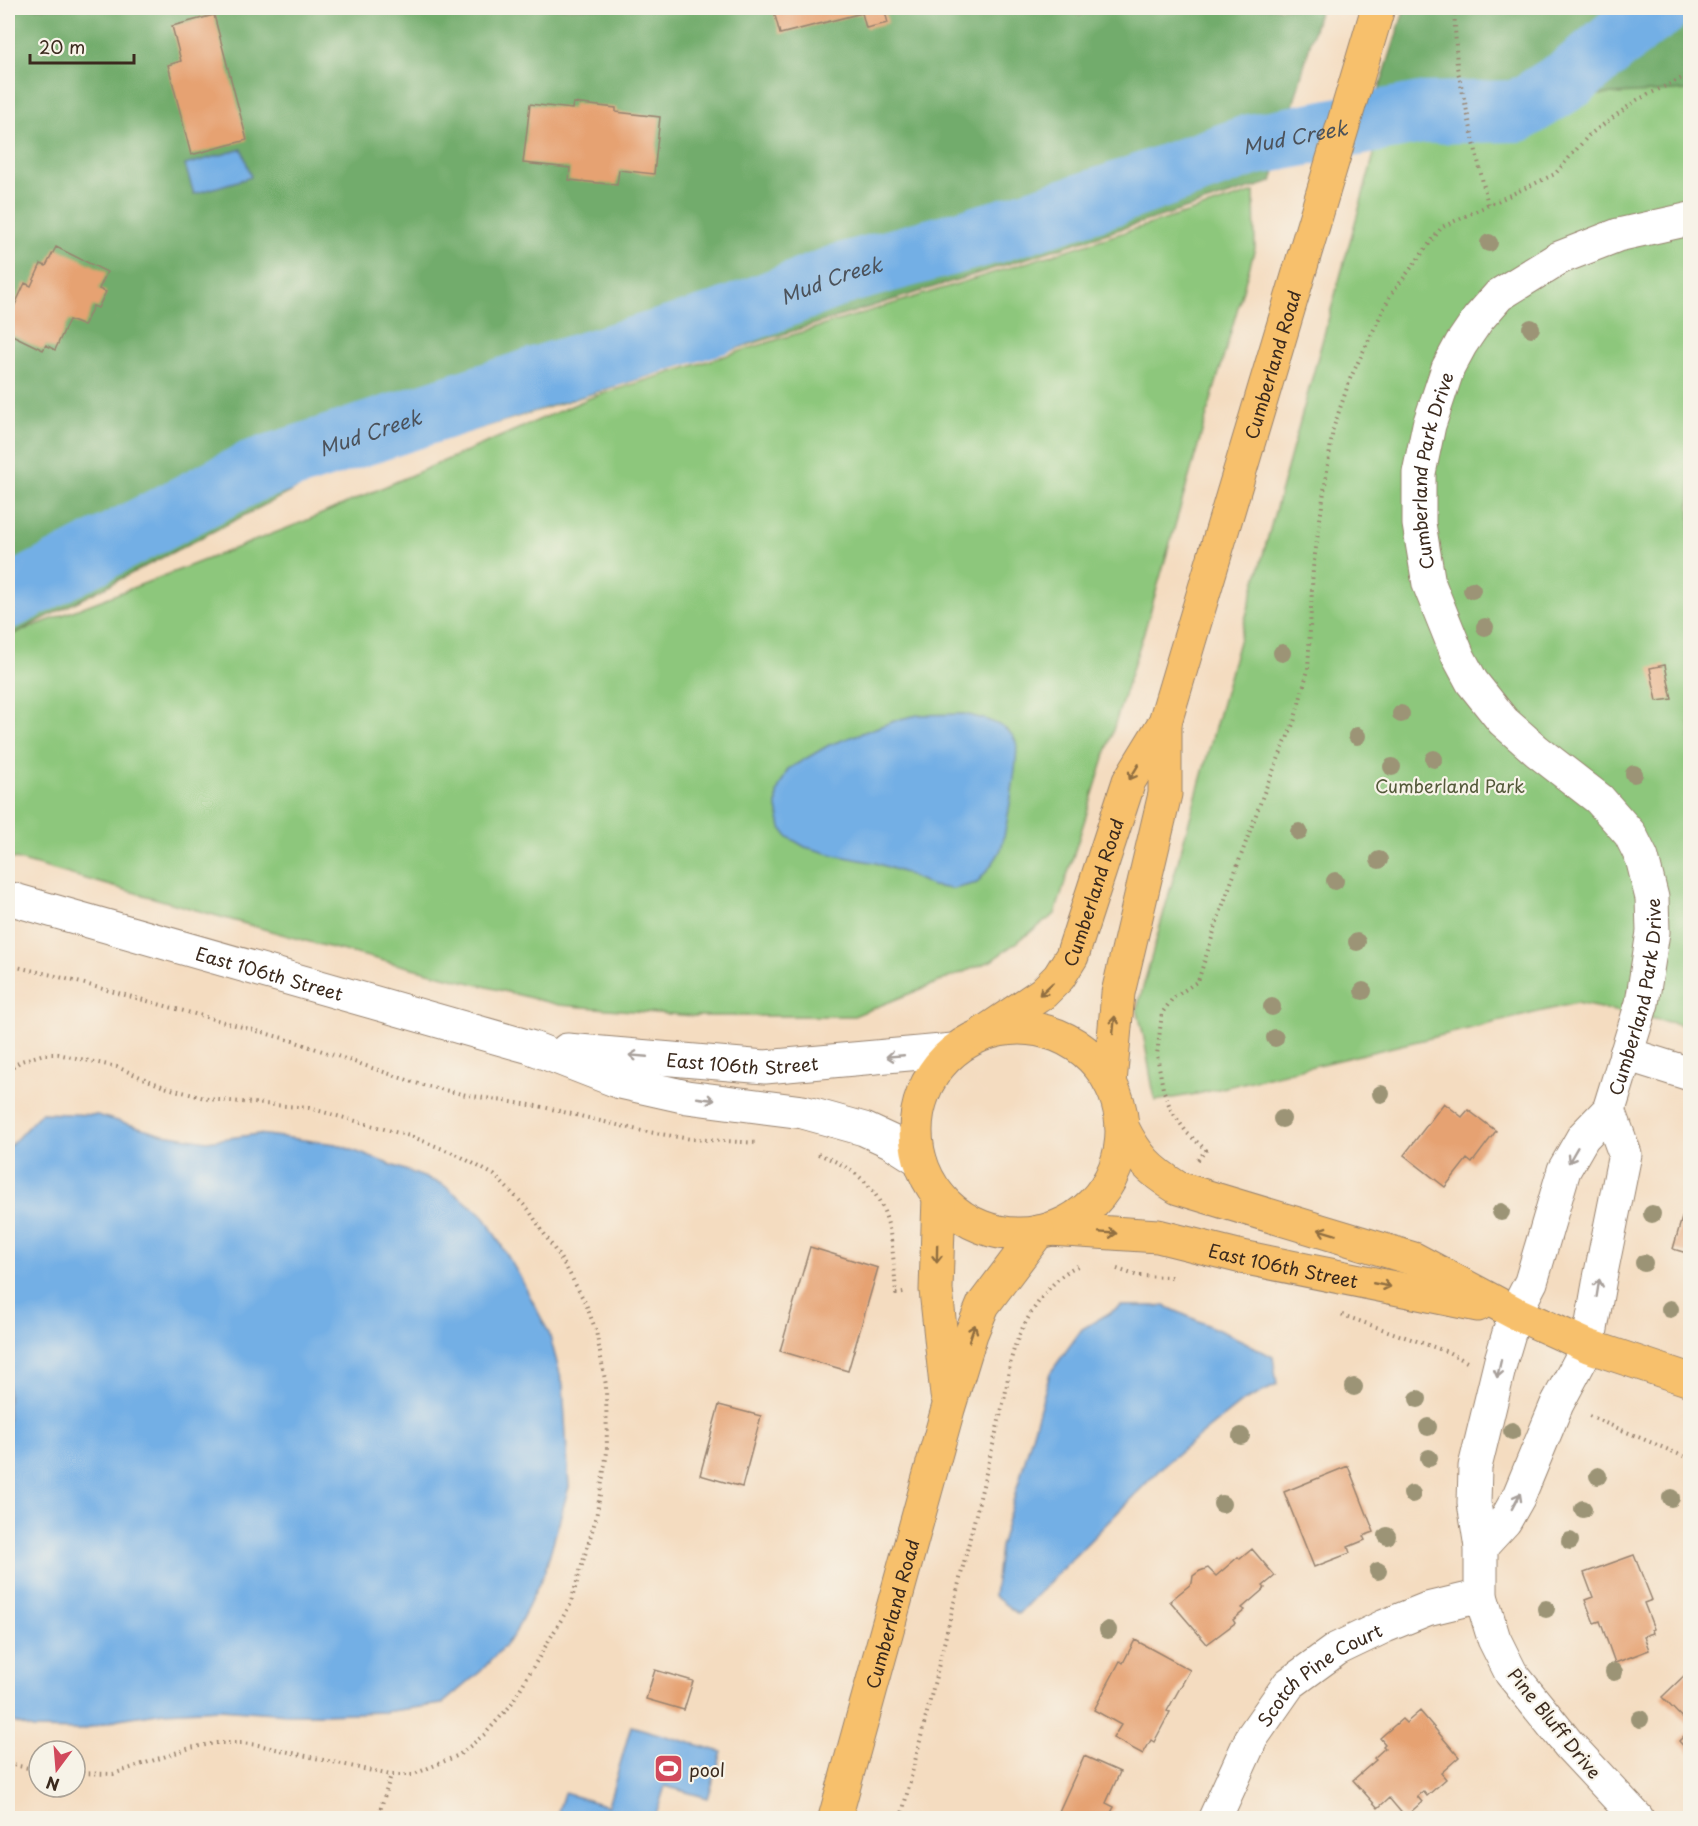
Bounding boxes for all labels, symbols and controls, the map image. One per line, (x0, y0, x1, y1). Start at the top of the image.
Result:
scale bar (30, 27, 134, 65)
text: 20 m (39, 33, 85, 60)
water label: Mud Creek (1240, 112, 1351, 161)
water label: Mud Creek (776, 249, 886, 312)
street label: Cumberland Road (1237, 287, 1307, 442)
street label: Cumberland Park Drive (1405, 368, 1459, 572)
water label: Mud Creek (315, 401, 426, 463)
one-way arrow (1128, 763, 1140, 780)
park label: Cumberland Park (1375, 772, 1525, 799)
street label: Cumberland Road (1055, 815, 1130, 972)
street label: Cumberland Park Drive (1601, 898, 1667, 1099)
street label: East 106th Street (193, 939, 346, 1007)
one-way arrow (1039, 982, 1054, 996)
one-way arrow (1109, 1015, 1120, 1035)
street label: East 106th Street (665, 1045, 819, 1080)
one-way arrow (629, 1050, 649, 1061)
one-way arrow (886, 1051, 906, 1062)
one-way arrow (696, 1094, 716, 1105)
one-way arrow (1566, 1146, 1578, 1163)
one-way arrow (1318, 1226, 1337, 1237)
one-way arrow (1098, 1228, 1118, 1239)
street label: East 106th Street (1206, 1236, 1361, 1294)
one-way arrow (931, 1244, 943, 1264)
one-way arrow (1593, 1278, 1604, 1298)
one-way arrow (1371, 1280, 1391, 1291)
one-way arrow (967, 1324, 978, 1343)
one-way arrow (1492, 1360, 1504, 1379)
one-way arrow (1510, 1493, 1522, 1510)
street label: Cumberland Road (858, 1536, 925, 1692)
street label: Scotch Pine Court (1250, 1616, 1386, 1732)
street label: Pine Bluff Drive (1502, 1662, 1608, 1784)
north arrow (27, 1739, 87, 1799)
sports icon: pool (652, 1753, 684, 1785)
place label: pool (689, 1756, 725, 1783)
text: N (43, 1771, 62, 1798)

